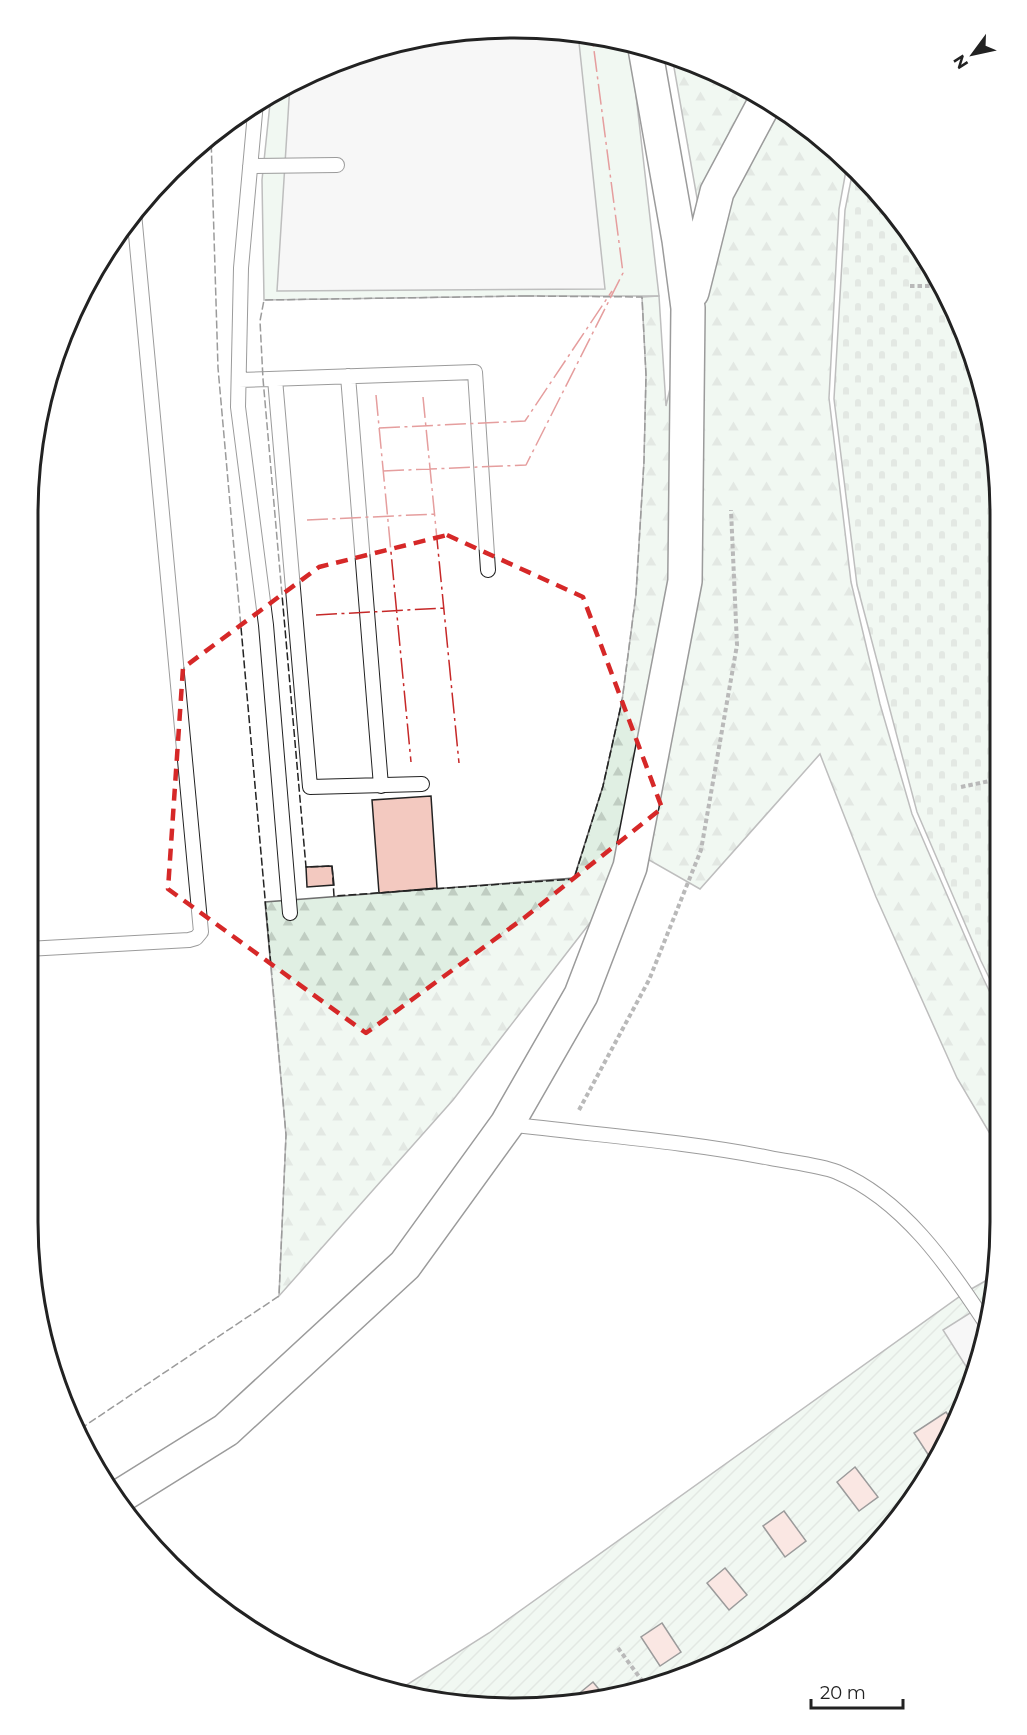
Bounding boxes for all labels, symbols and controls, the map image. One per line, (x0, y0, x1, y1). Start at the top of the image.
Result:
north arrow (943, 24, 1003, 84)
text: N (949, 51, 972, 72)
scale bar (811, 1672, 902, 1710)
text: 20 m (820, 1682, 866, 1704)

